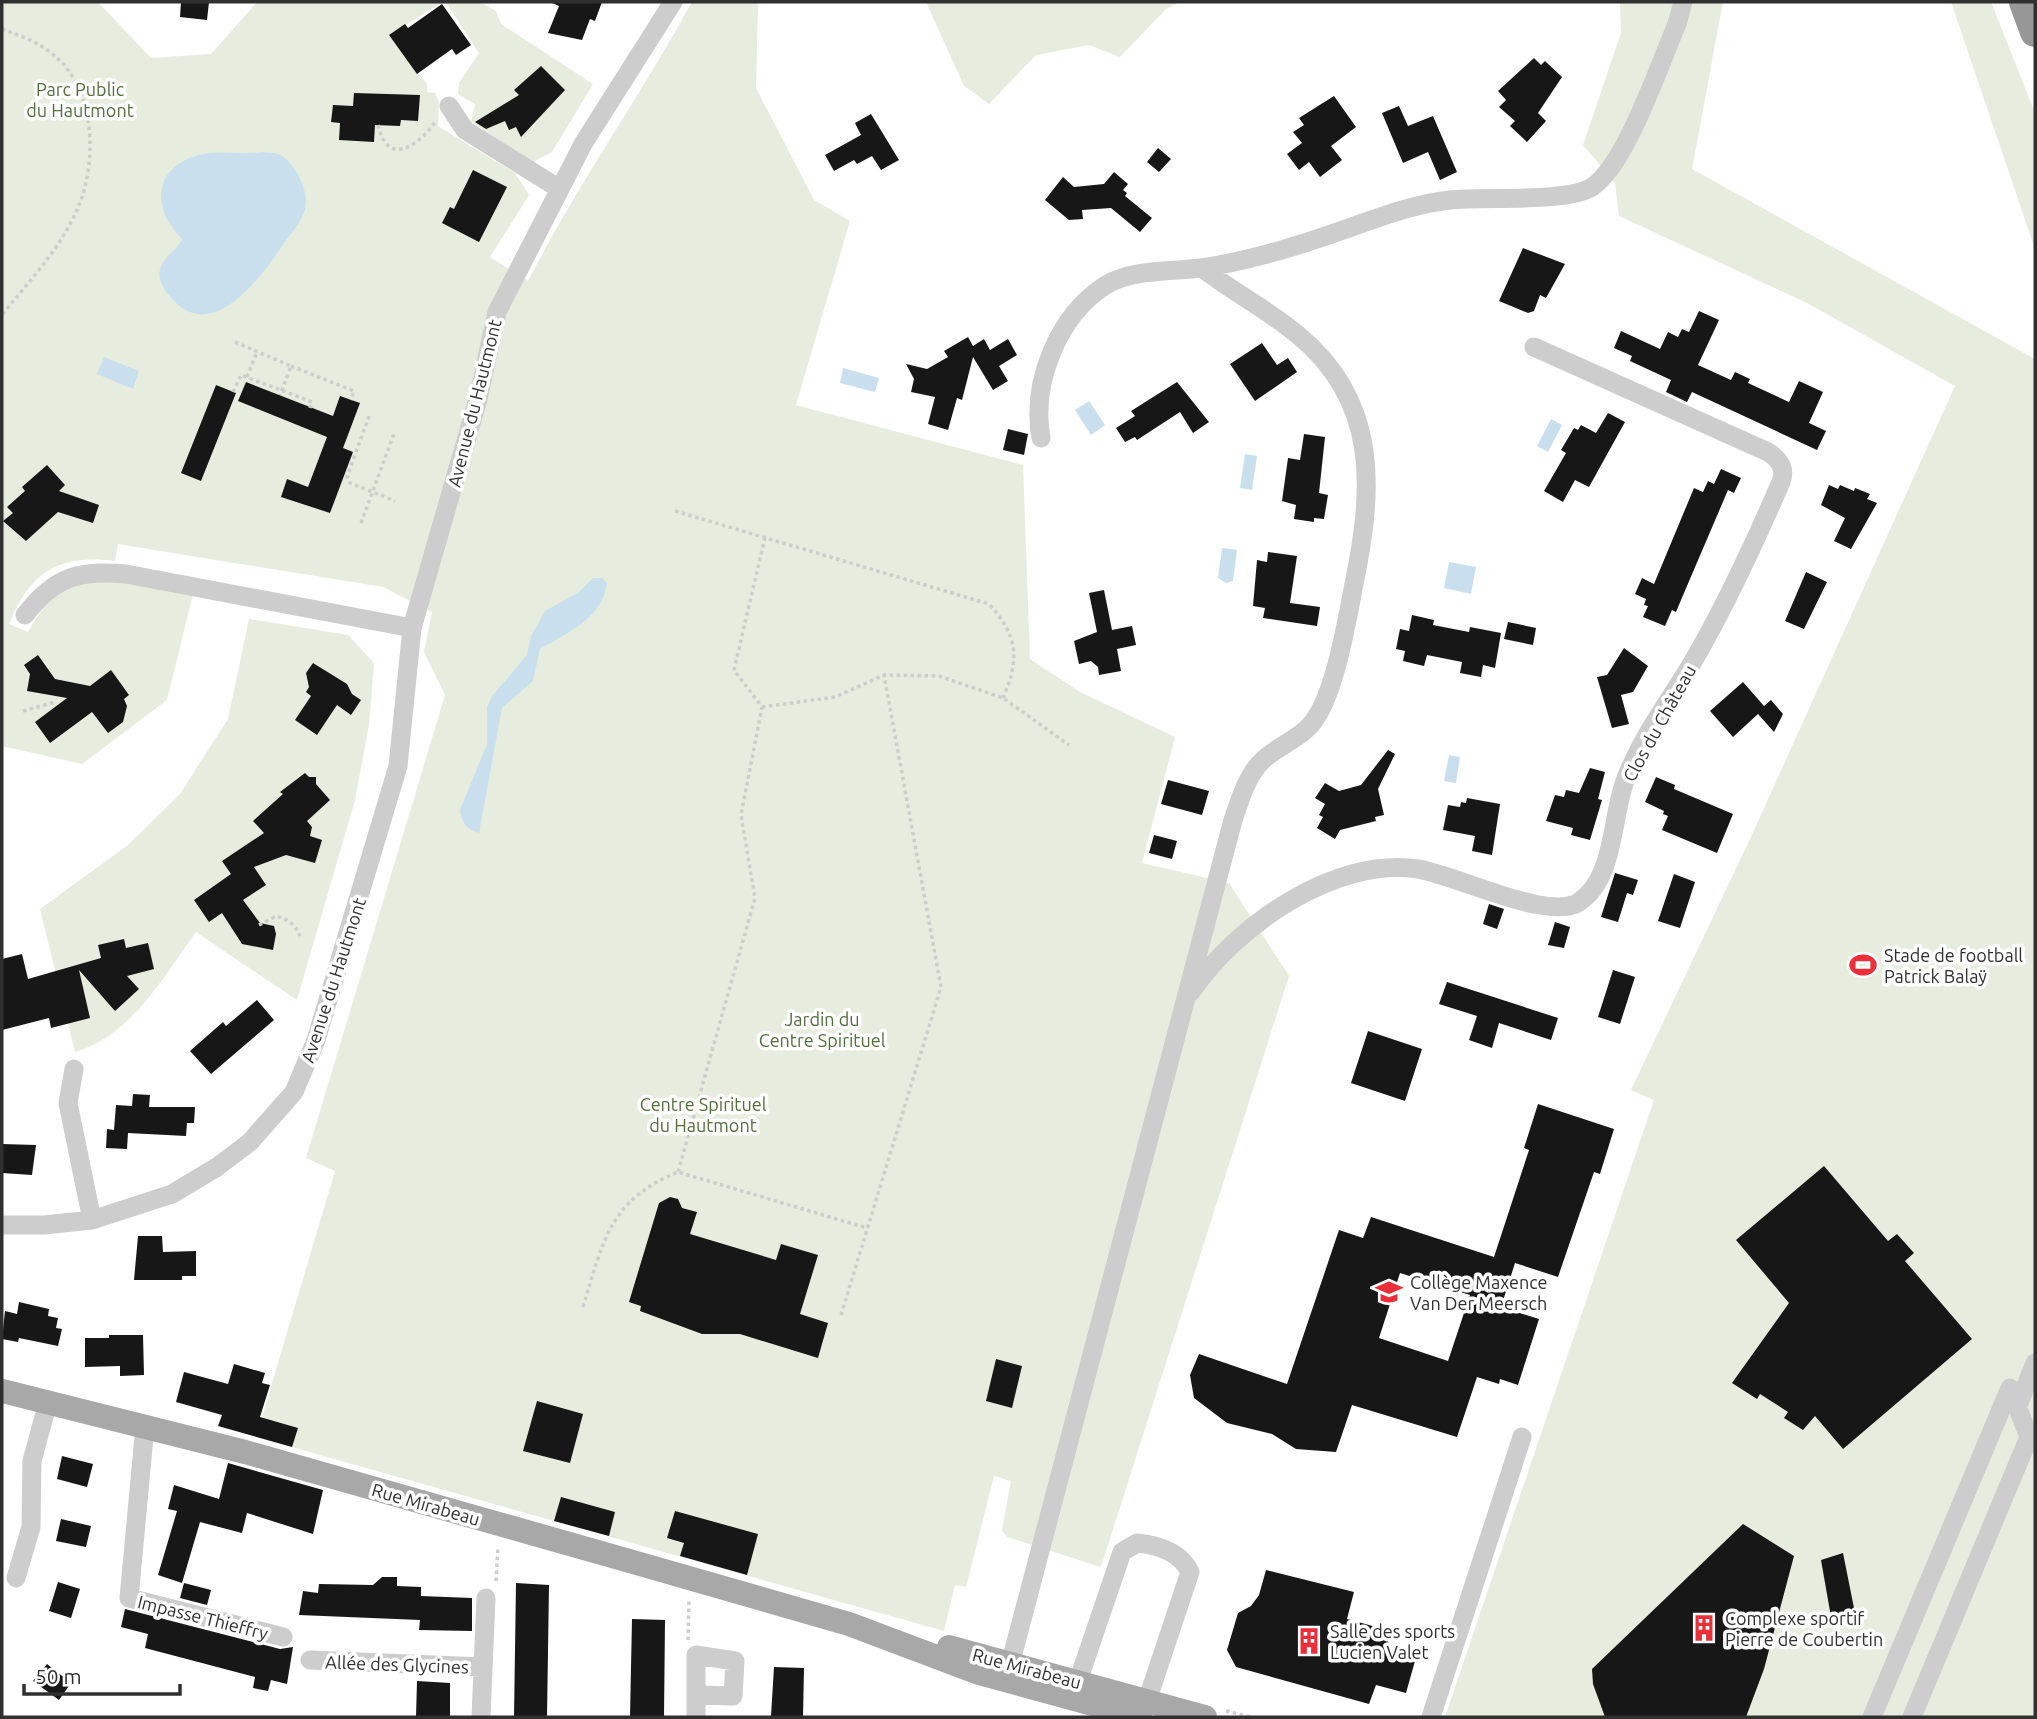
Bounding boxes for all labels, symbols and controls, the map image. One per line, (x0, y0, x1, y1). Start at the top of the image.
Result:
park label: Parc Public du Hautmont (26, 79, 134, 120)
street label: Avenue du Hautmont (443, 317, 505, 489)
street label: Clos du Château (1619, 661, 1699, 785)
street label: Avenue du Hautmont (297, 895, 369, 1065)
place label: Stade de football Patrick Balaÿ (1884, 945, 2023, 986)
sports icon: Stade de football Patrick Balaÿ (1848, 950, 1878, 980)
park label: Jardin du Centre Spirituel (759, 1009, 886, 1050)
park label: Centre Spirituel du Hautmont (640, 1094, 767, 1135)
place label: Collège Maxence Van Der Meersch (1410, 1272, 1548, 1313)
school or university icon: Collège Maxence Van Der Meersch (1374, 1277, 1404, 1307)
street label: Rue Mirabeau (370, 1479, 482, 1529)
street label: Impasse Thieffry (136, 1591, 271, 1643)
place label: Complexe sportif Pierre de Coubertin (1725, 1608, 1883, 1649)
building icon: Complexe sportif Pierre de Coubertin (1689, 1613, 1719, 1643)
place label: Salle des sports Lucien Valet (1330, 1621, 1455, 1662)
building icon: Salle des sports Lucien Valet (1294, 1626, 1324, 1656)
street label: Rue Mirabeau (971, 1644, 1083, 1692)
scale bar (24, 1652, 180, 1696)
street label: Allée des Glycines (325, 1652, 469, 1677)
text: 50 m (35, 1664, 82, 1688)

